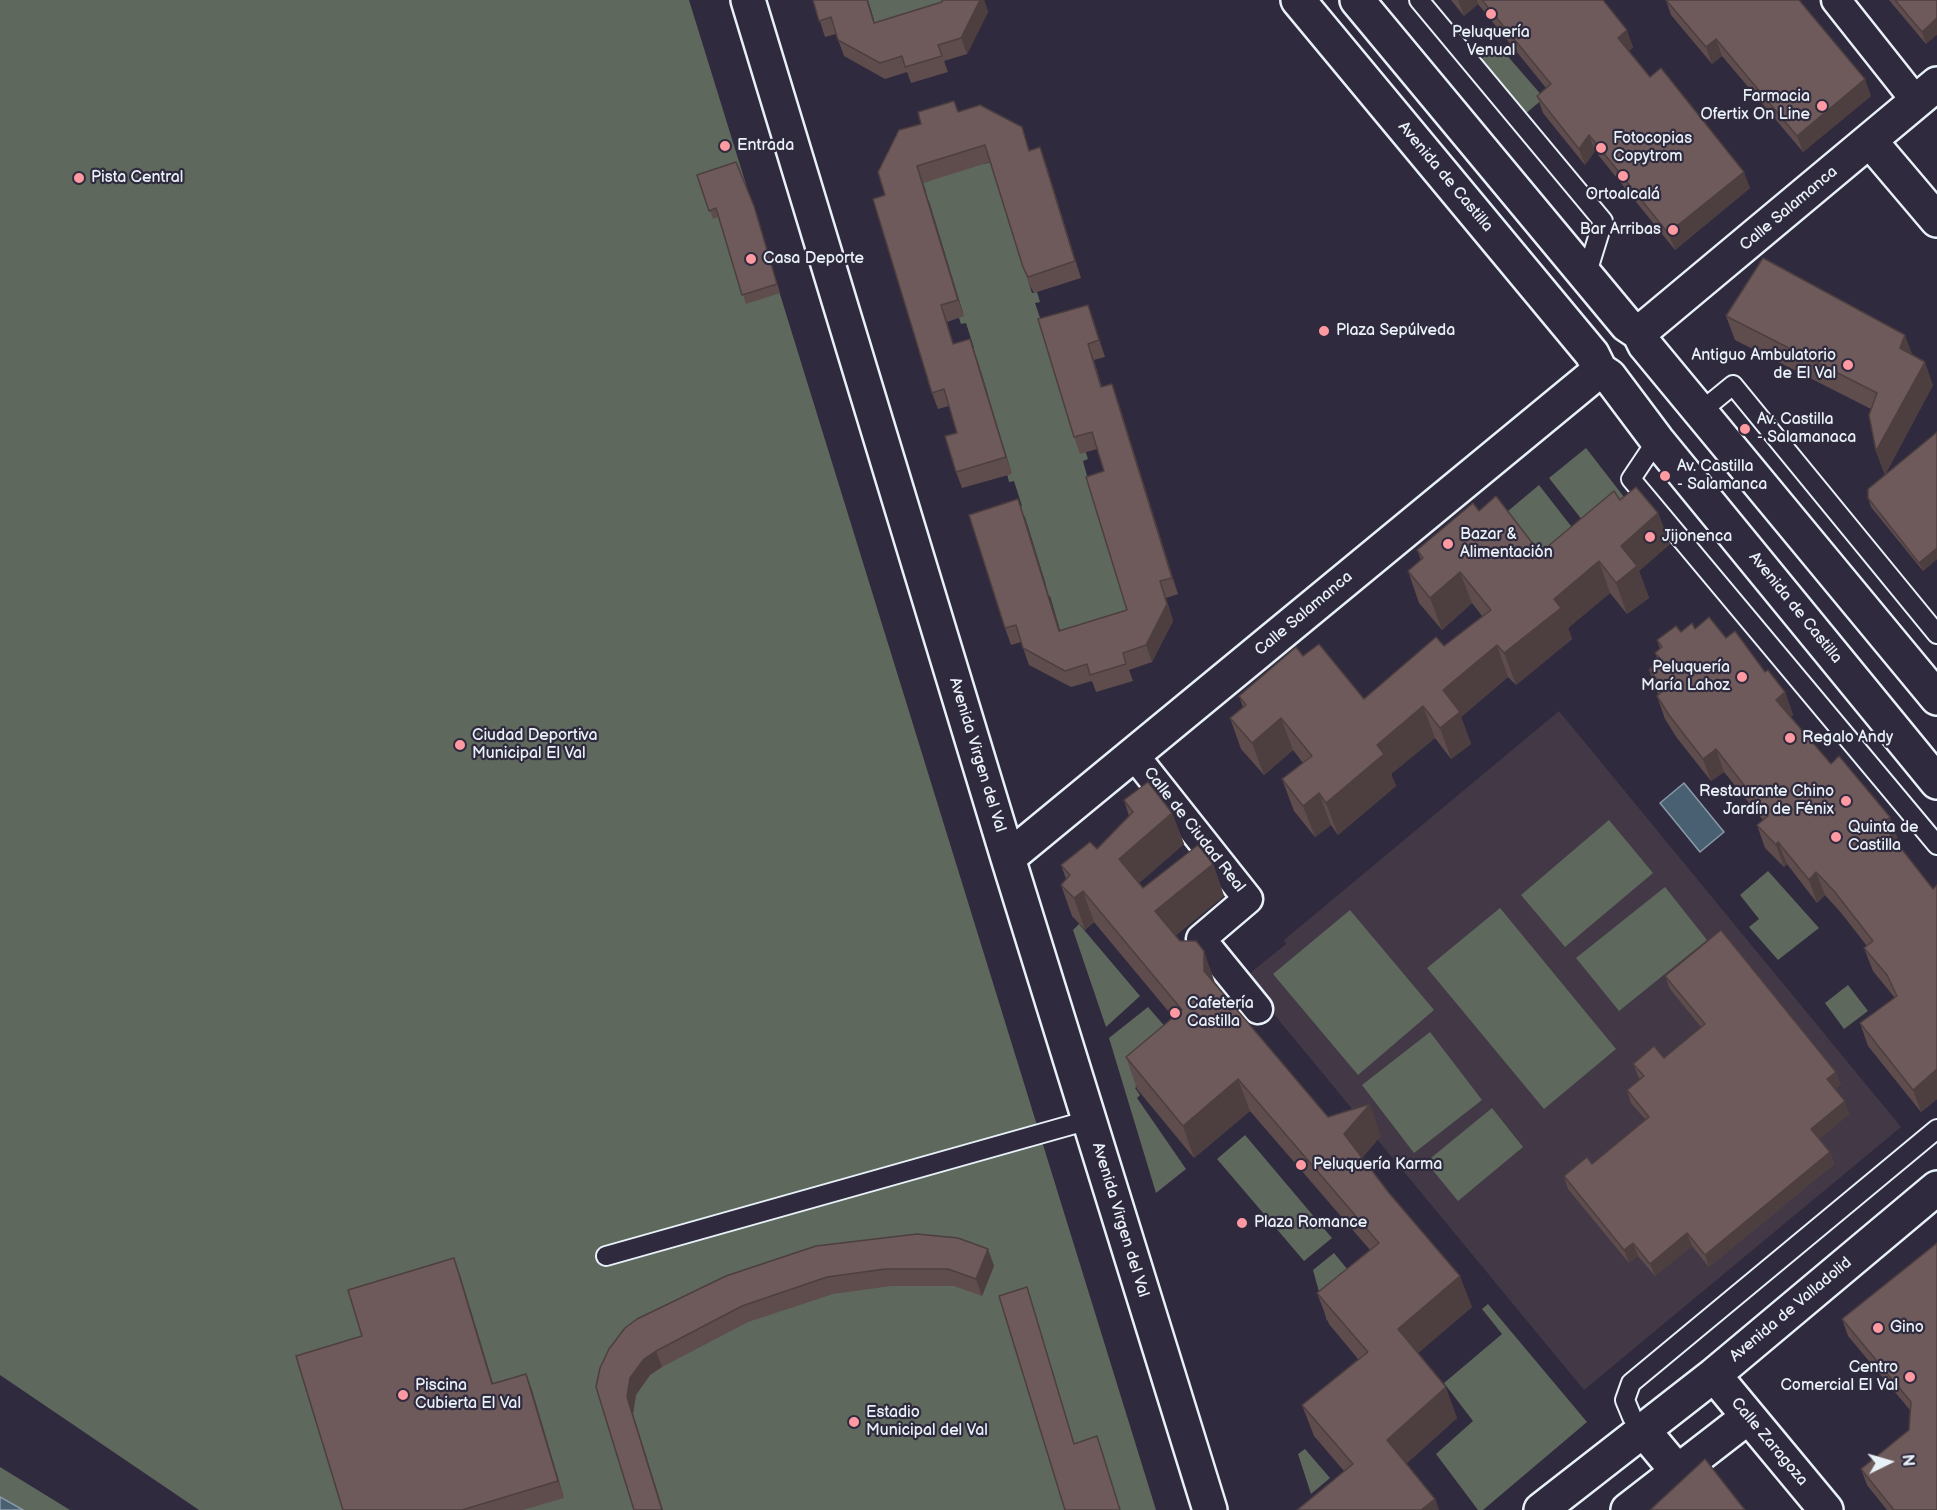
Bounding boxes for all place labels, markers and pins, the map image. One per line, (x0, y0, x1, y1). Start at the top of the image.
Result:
marker: Peluquería Venual (1484, 7, 1498, 21)
place label: Peluquería Venual (1452, 23, 1530, 61)
place label: Farmacia Ofertix On Line (1701, 87, 1810, 125)
marker: Farmacia Ofertix On Line (1815, 99, 1829, 113)
place label: Fotocopias Copytrom (1613, 129, 1692, 167)
place label: Entrada (737, 136, 794, 156)
marker: Entrada (718, 139, 732, 153)
marker: Fotocopias Copytrom (1594, 141, 1608, 155)
place label: Pista Central (91, 168, 183, 188)
marker: Ortoalcalá (1616, 169, 1630, 183)
marker: Pista Central (72, 171, 86, 185)
place label: Ortoalcalá (1586, 185, 1660, 205)
place label: Bar Arribas (1580, 220, 1661, 240)
marker: Bar Arribas (1666, 223, 1680, 237)
place label: Casa Deporte (763, 249, 864, 269)
marker: Casa Deporte (744, 252, 758, 266)
place label: Plaza Sepúlveda (1336, 321, 1455, 341)
marker: Plaza Sepúlveda (1317, 324, 1331, 338)
place label: Antiguo Ambulatorio de El Val (1691, 346, 1836, 384)
marker: Antiguo Ambulatorio de El Val (1841, 358, 1855, 372)
place label: Av. Castilla - Salamanaca (1757, 410, 1856, 448)
marker: Av. Castilla - Salamanaca (1738, 422, 1752, 436)
place label: Av. Castilla - Salamanca (1677, 457, 1767, 495)
marker: Av. Castilla - Salamanca (1658, 469, 1672, 483)
place label: Bazar & Alimentación (1460, 525, 1553, 563)
place label: Jijonenca (1662, 527, 1732, 547)
marker: Jijonenca (1643, 530, 1657, 544)
marker: Bazar & Alimentación (1441, 537, 1455, 551)
place label: Peluquería María Lahoz (1641, 658, 1730, 696)
marker: Peluquería María Lahoz (1735, 670, 1749, 684)
place label: Ciudad Deportiva Municipal El Val (472, 726, 598, 764)
place label: Regalo Andy (1802, 728, 1893, 748)
marker: Regalo Andy (1783, 731, 1797, 745)
marker: Ciudad Deportiva Municipal El Val (453, 738, 467, 752)
place label: Restaurante Chino Jardín de Fénix (1699, 782, 1834, 820)
marker: Restaurante Chino Jardín de Fénix (1839, 794, 1853, 808)
place label: Quinta de Castilla (1848, 818, 1919, 856)
marker: Quinta de Castilla (1829, 830, 1843, 844)
place label: Cafetería Castilla (1187, 994, 1254, 1032)
marker: Cafetería Castilla (1168, 1006, 1182, 1020)
place label: Peluquería Karma (1313, 1155, 1442, 1175)
marker: Peluquería Karma (1294, 1158, 1308, 1172)
place label: Plaza Romance (1254, 1213, 1367, 1233)
marker: Plaza Romance (1235, 1216, 1249, 1230)
place label: Gino (1890, 1318, 1924, 1338)
marker: Gino (1871, 1321, 1885, 1335)
place label: Centro Comercial El Val (1780, 1358, 1898, 1396)
marker: Centro Comercial El Val (1903, 1370, 1917, 1384)
place label: Piscina Cubierta El Val (415, 1376, 521, 1414)
marker: Piscina Cubierta El Val (396, 1388, 410, 1402)
place label: Estadio Municipal del Val (866, 1403, 988, 1441)
marker: Estadio Municipal del Val (847, 1415, 861, 1429)

